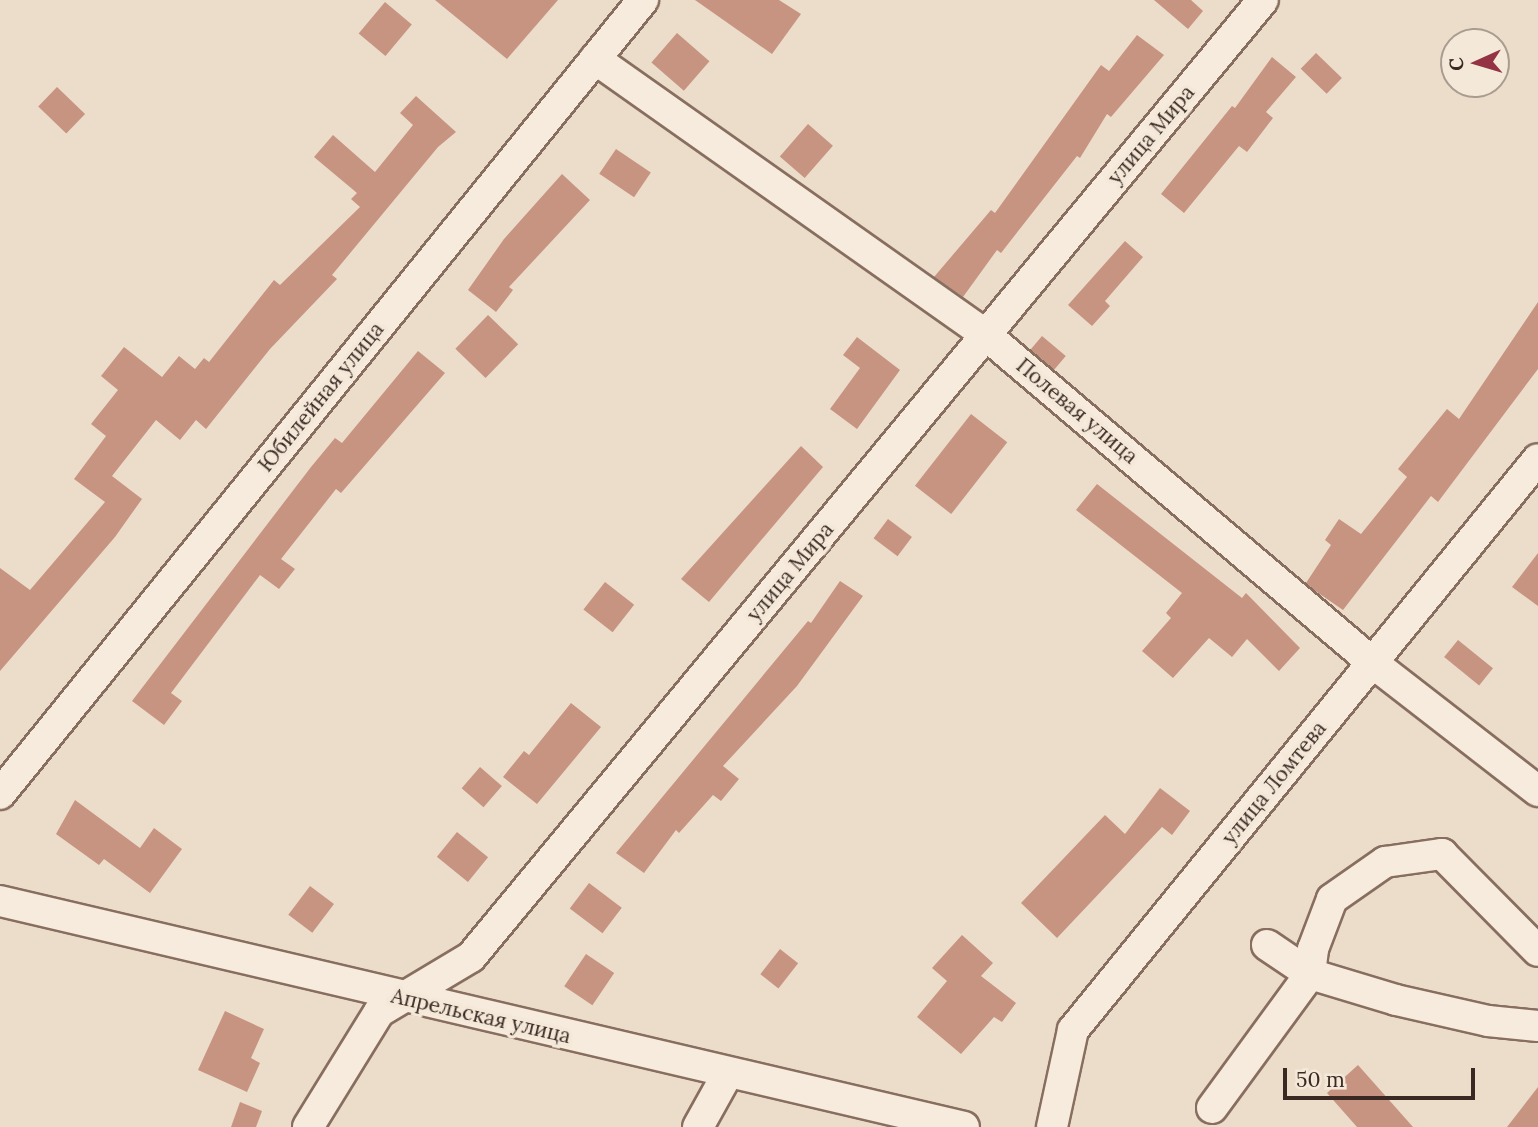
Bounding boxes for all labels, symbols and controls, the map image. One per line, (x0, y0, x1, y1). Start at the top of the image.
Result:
north arrow (1440, 28, 1510, 98)
text: С (1444, 57, 1468, 72)
street label: улица Мира (1102, 80, 1200, 190)
street label: Юбилейная улица (253, 317, 389, 477)
street label: Полевая улица (1011, 353, 1143, 469)
street label: улица Мира (741, 517, 839, 627)
street label: улица Ломтева (1217, 716, 1331, 850)
street label: Апрельская улица (389, 983, 573, 1049)
scale bar (1286, 1054, 1478, 1098)
text: 50 m (1296, 1066, 1345, 1093)

